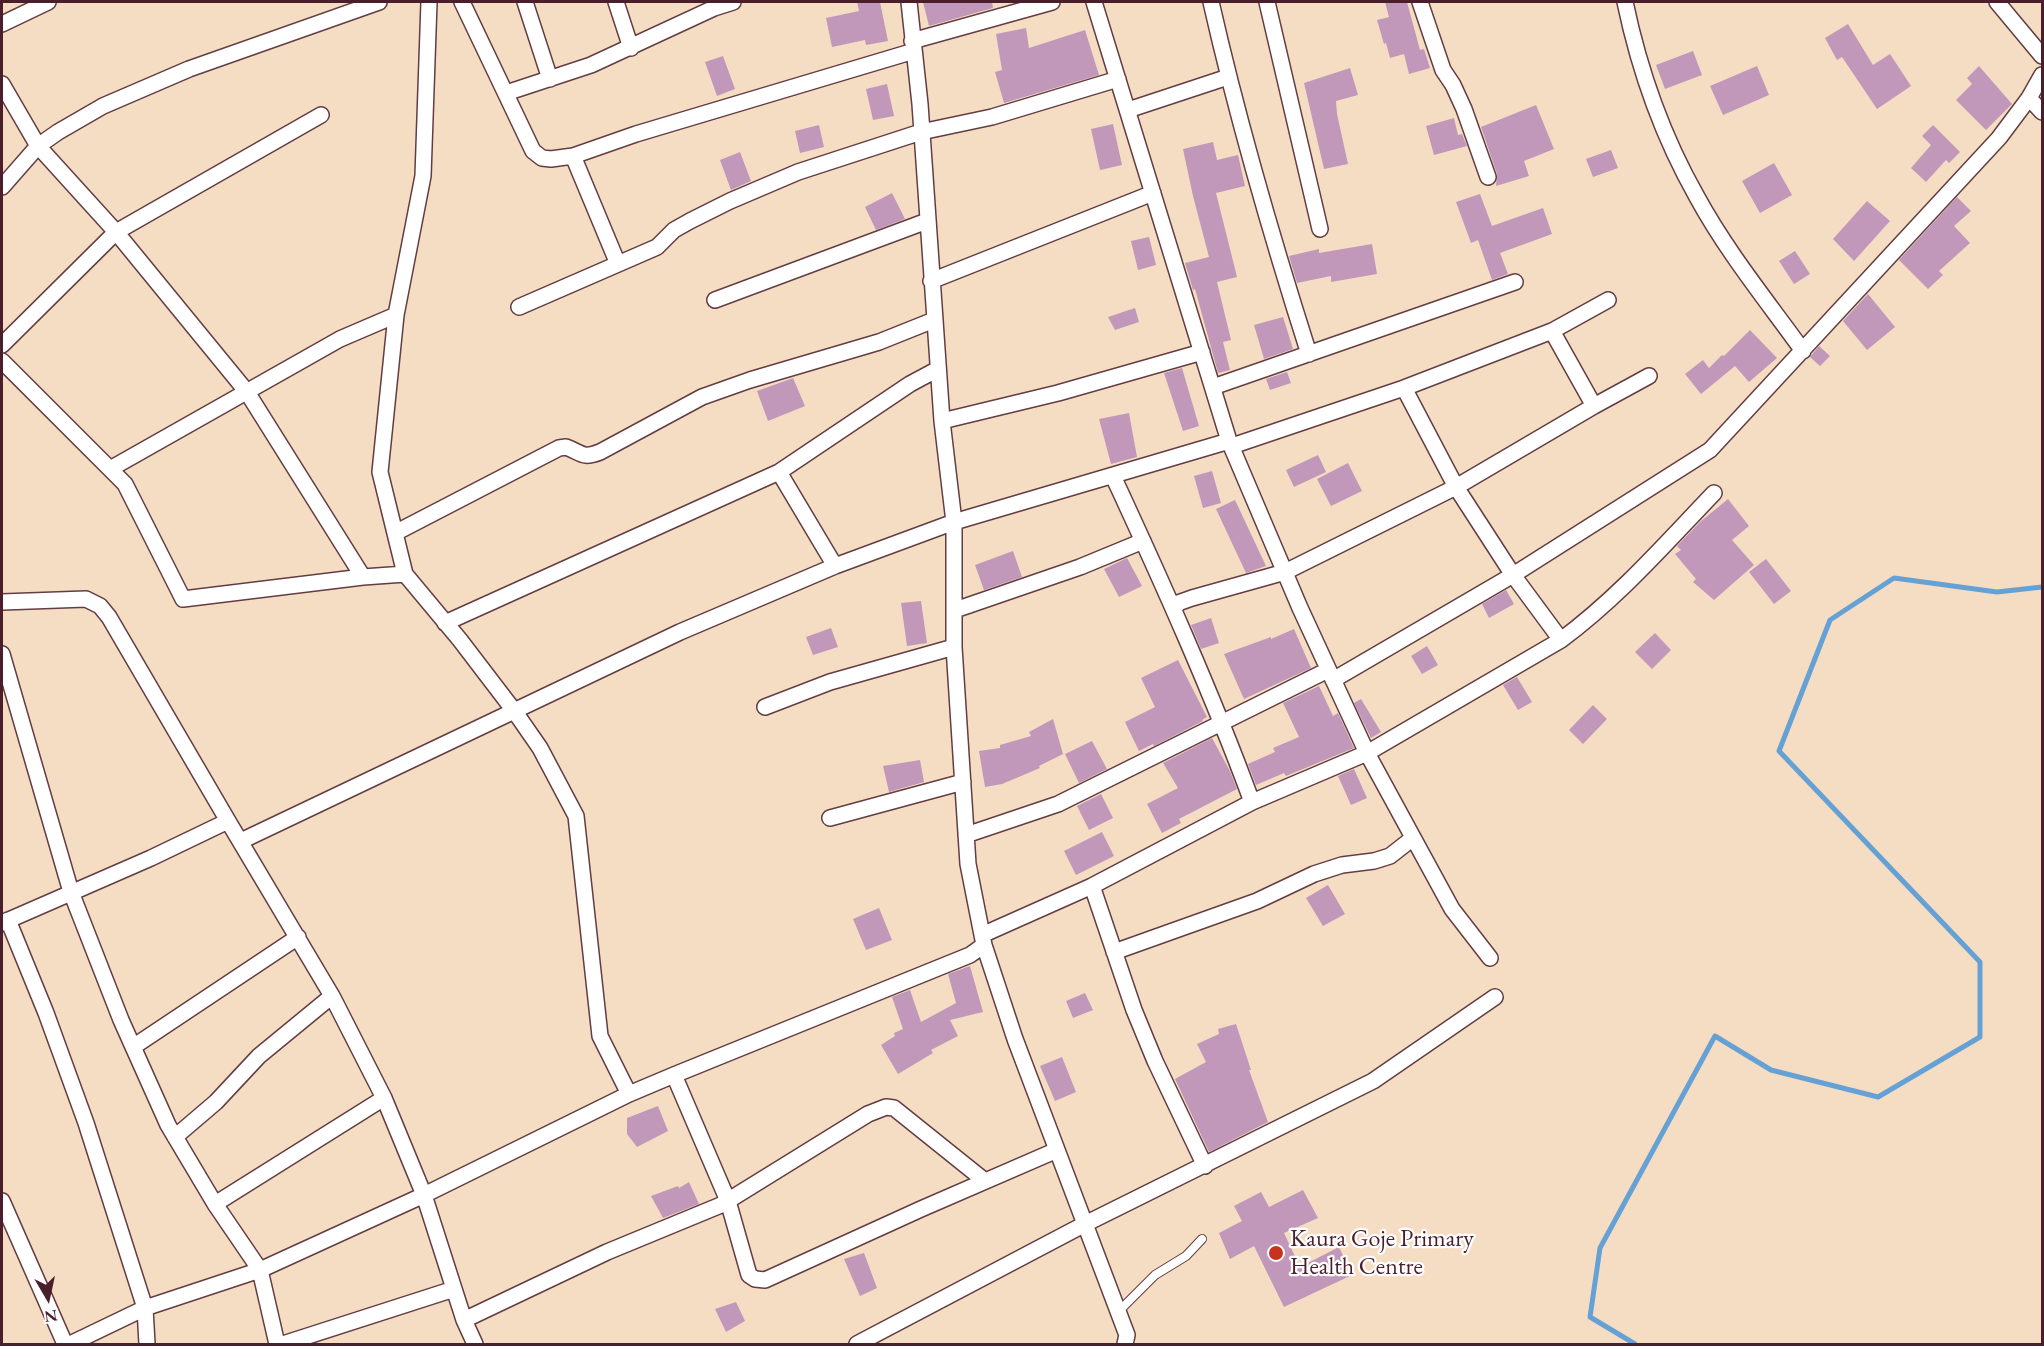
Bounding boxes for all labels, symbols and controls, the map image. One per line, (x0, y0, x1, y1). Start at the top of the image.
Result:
place label: Kaura Goje Primary Health Centre (1290, 1225, 1474, 1281)
marker: Kaura Goje Primary Health Centre (1267, 1244, 1285, 1262)
north arrow (18, 1268, 78, 1328)
text: N (43, 1305, 59, 1328)

